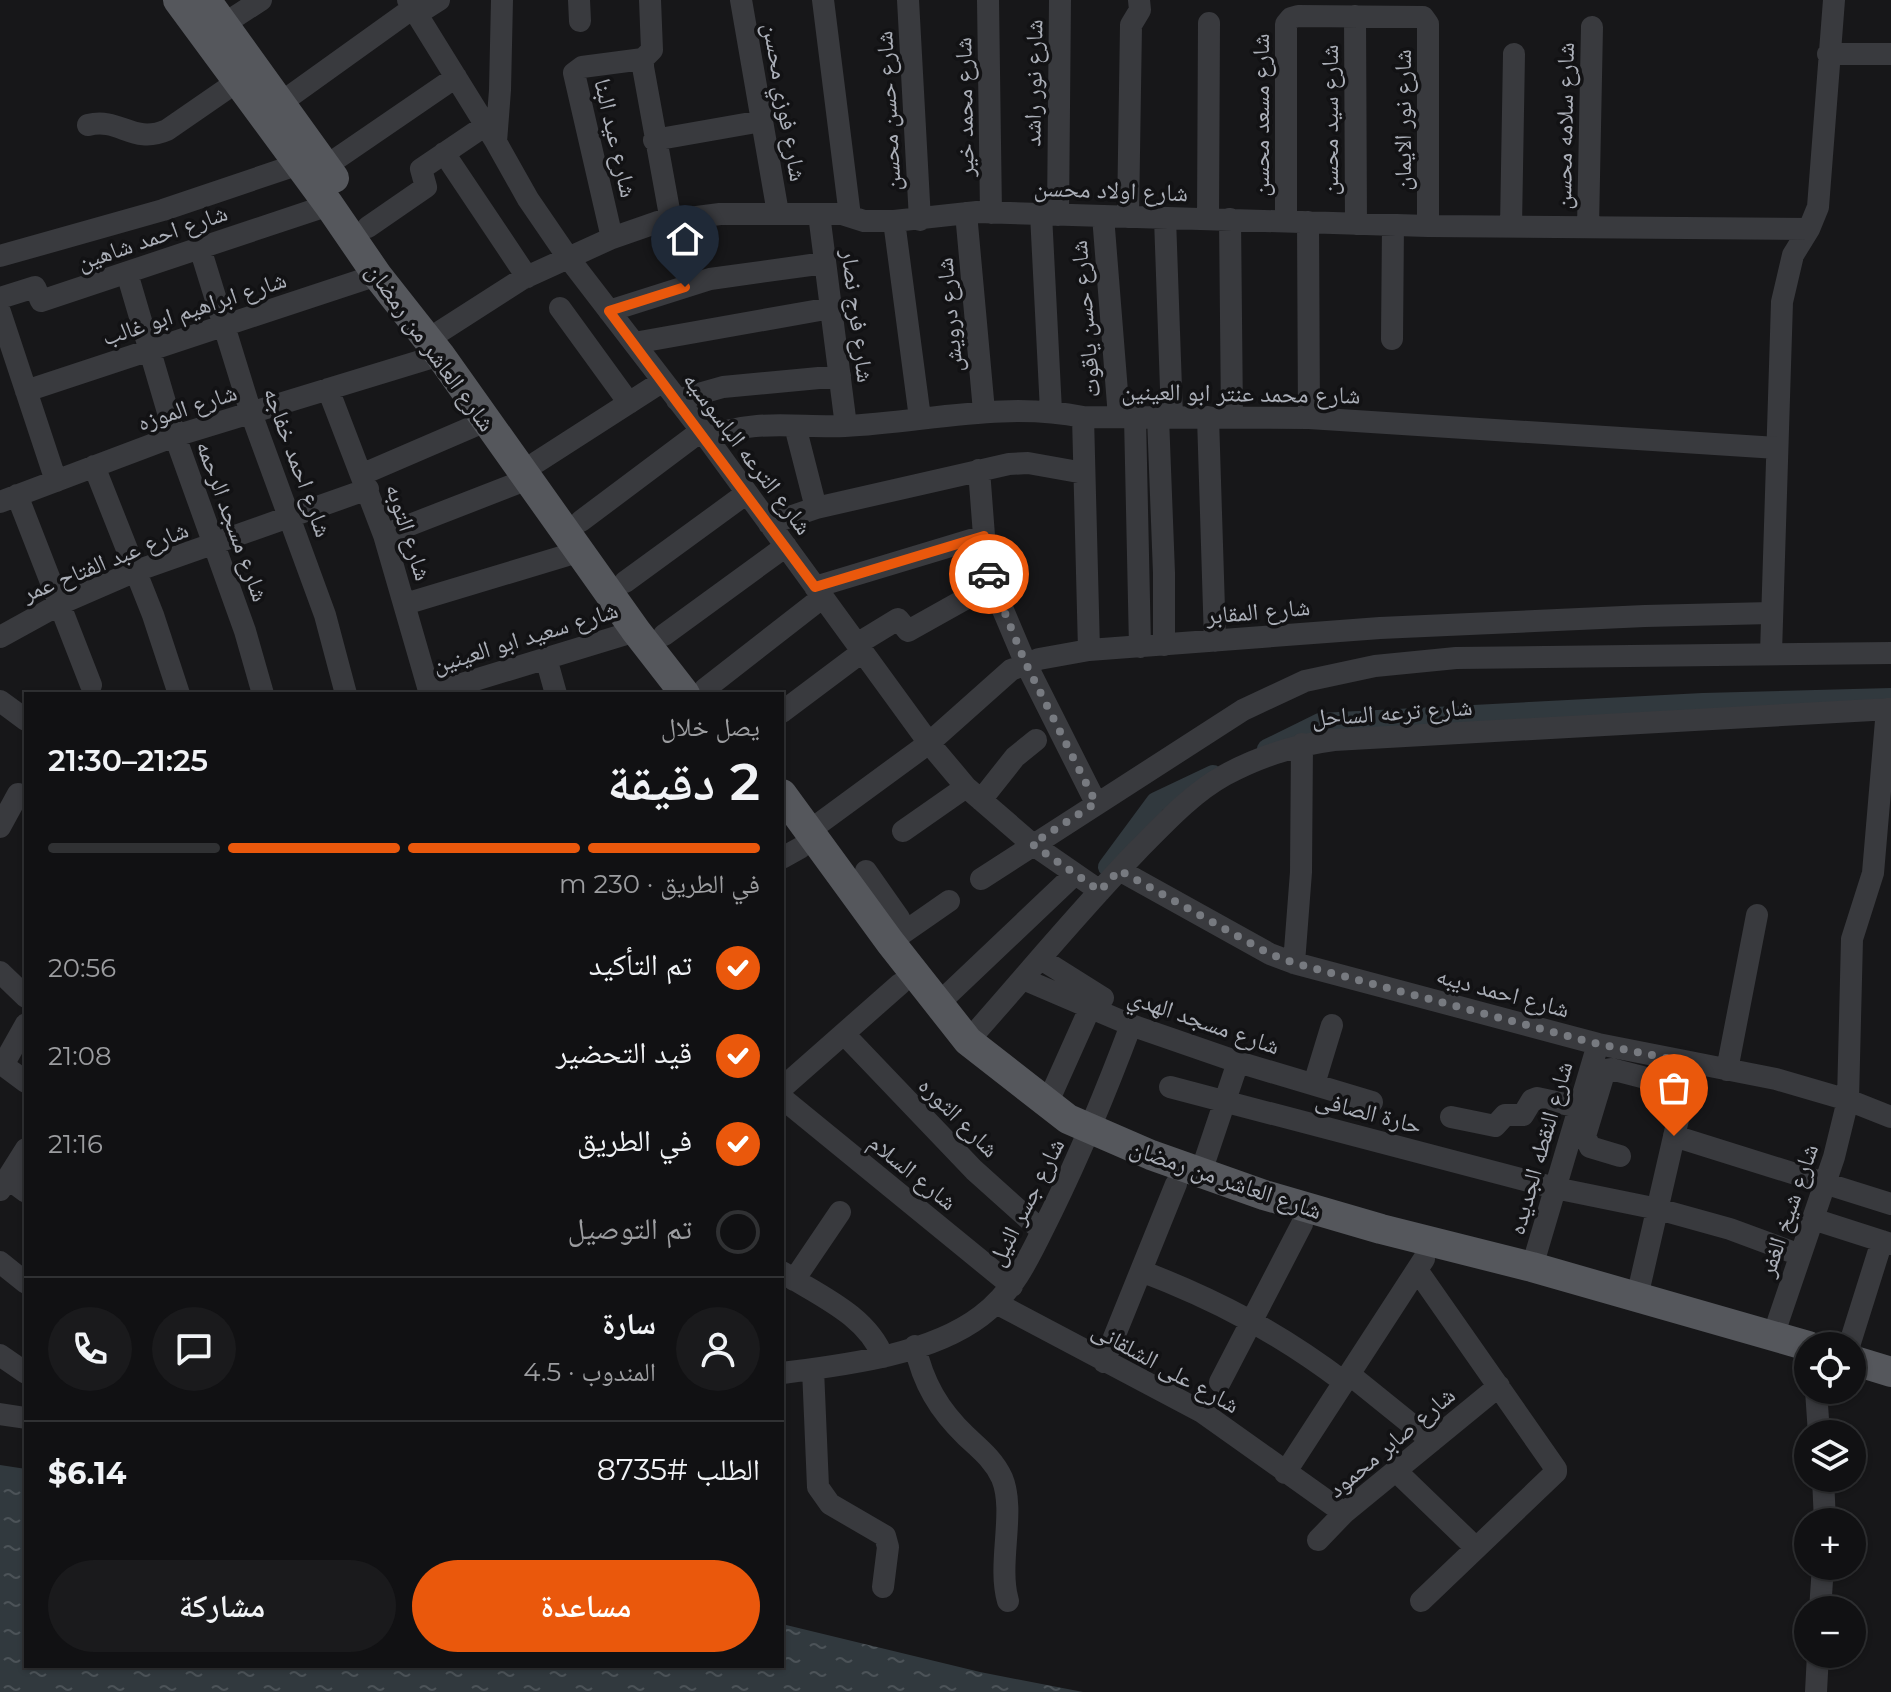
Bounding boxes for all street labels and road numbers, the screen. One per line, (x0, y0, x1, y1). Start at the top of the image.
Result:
street label: شارع نور راشد (1017, 19, 1050, 147)
street label: شارع فوزي محسن (752, 20, 813, 184)
street label: شارع حسن محسن (869, 30, 908, 192)
street label: شارع مسعد محسن (1246, 33, 1276, 197)
street label: شارع محمد خير (948, 37, 981, 178)
street label: شارع سلامه محسن (1548, 42, 1581, 210)
street label: شارع سيد محسن (1315, 45, 1345, 195)
street label: شارع نور الايمان (1388, 49, 1418, 191)
street label: شارع عيد البنا (587, 76, 644, 201)
street label: شارع اولاد محسن (1033, 173, 1189, 208)
street label: شارع احمد شاهين (73, 198, 231, 277)
street label: شارع حسن ياقوت (1064, 239, 1107, 399)
street label: شارع فرج نصار (834, 247, 881, 384)
street label: شارع درويش (930, 256, 969, 374)
street label: شارع العاشر من رمضان (359, 257, 502, 437)
street label: شارع ابراهيم ابو غالب (98, 265, 290, 353)
street label: شارع الترعه الباسوسيه (676, 366, 819, 541)
street label: شارع محمد عنتر ابو العينين (1121, 376, 1361, 411)
street label: شارع الموزه (134, 377, 241, 438)
street label: شارع احمد خفاجه (257, 383, 339, 541)
street label: شارع مسجد الرحمه (190, 437, 276, 606)
street label: شارع التوبه (379, 480, 438, 584)
street label: شارع عبد الفتاح عمر (17, 514, 193, 609)
street label: شارع المقابر (1204, 592, 1311, 631)
street label: شارع سعيد ابو العينين (429, 595, 622, 680)
street label: شارع ترعه الساحل (1311, 692, 1474, 733)
street label: شارع احمد ديبه (1433, 960, 1573, 1025)
street label: شارع مسجد الهدي (1123, 981, 1284, 1065)
street label: شارع النقطه الجديده (1501, 1058, 1580, 1238)
street label: شارع الثوره (912, 1071, 1005, 1164)
street label: حارة الصافى (1313, 1084, 1425, 1140)
street label: شارع السلام (862, 1128, 963, 1218)
street label: شارع جسر النيل (981, 1133, 1072, 1271)
street label: شارع العاشر من رمضان (1126, 1133, 1326, 1226)
street label: شارع شيخ الغفر (1751, 1140, 1825, 1281)
street label: شارع على الشلقانى (1087, 1315, 1245, 1420)
street label: شارع صابر محمود (1321, 1380, 1461, 1504)

